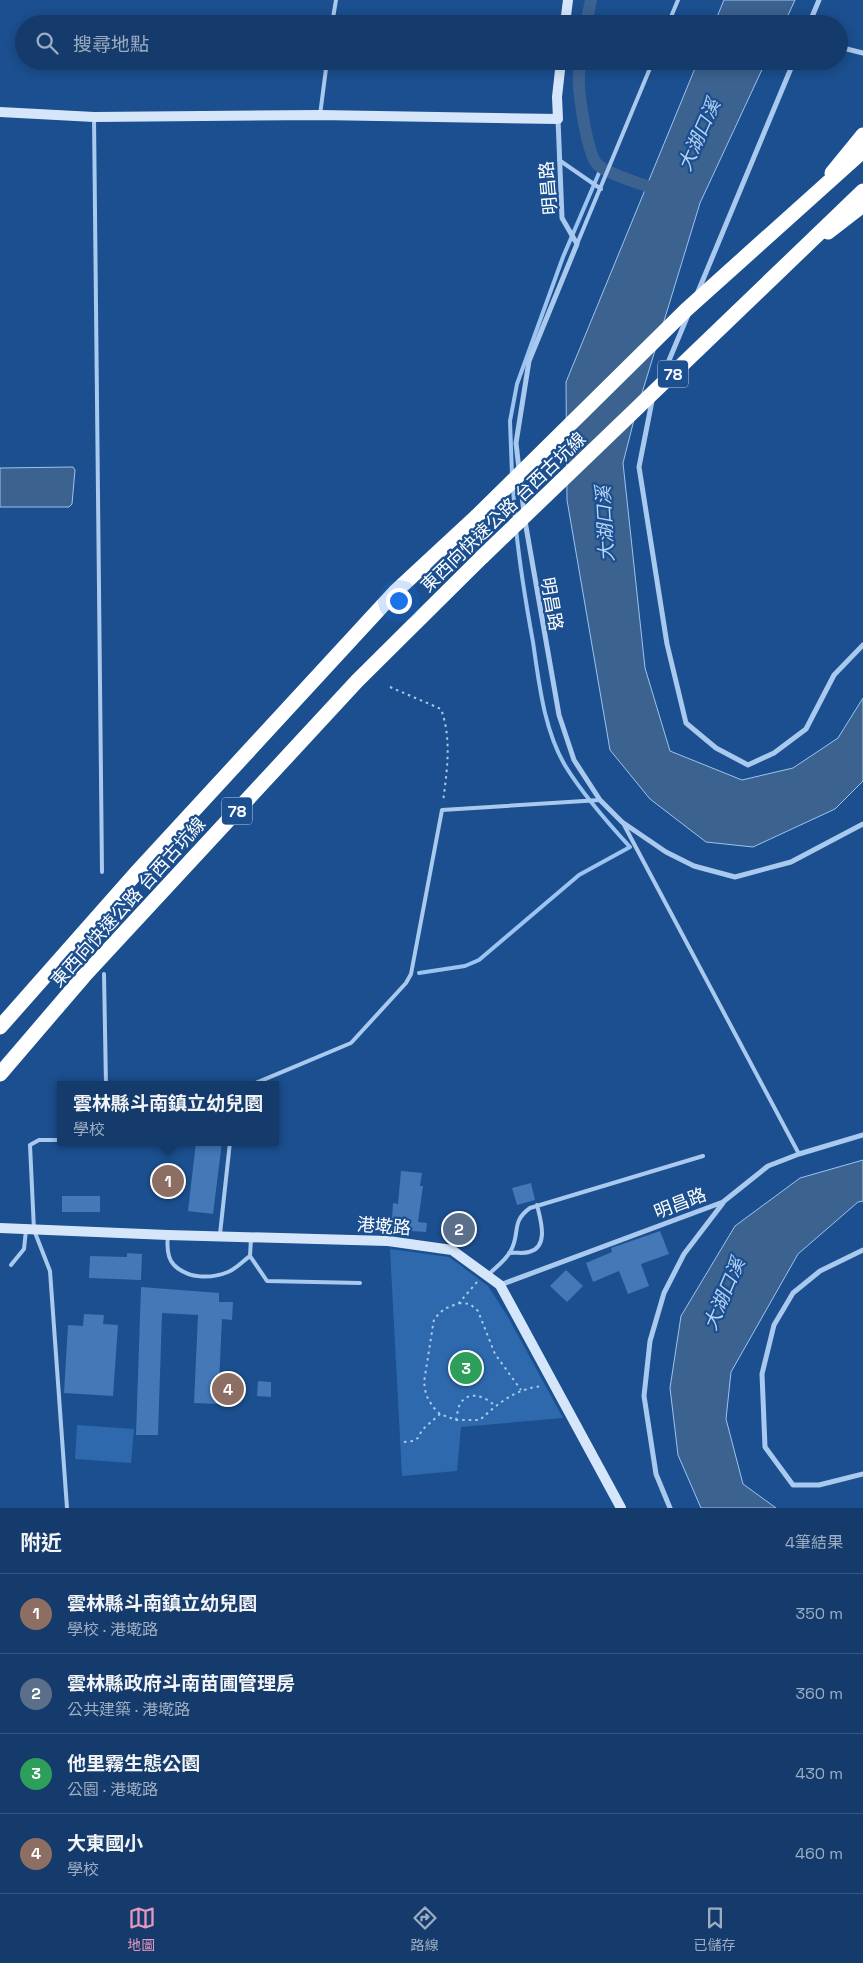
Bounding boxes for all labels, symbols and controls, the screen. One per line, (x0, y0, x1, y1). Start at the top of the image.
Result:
search box (15, 15, 848, 70)
icon: search (33, 29, 61, 57)
text: 搜尋地點 (73, 32, 149, 57)
water label: 大湖口溪 (672, 92, 727, 175)
street label: 明昌路 (534, 160, 562, 216)
road number: 78 (658, 360, 688, 388)
street label: 東西向快速公路 台西古坑線 (416, 427, 590, 597)
water label: 大湖口溪 (590, 482, 619, 563)
street label: 明昌路 (536, 575, 568, 633)
your location (386, 588, 412, 614)
road number: 78 (222, 798, 252, 824)
street label: 東西向快速公路 台西古坑線 (46, 812, 210, 992)
popup (57, 1081, 279, 1146)
text: 雲林縣斗南鎮立幼兒園 (73, 1091, 263, 1116)
text: 學校 (73, 1119, 105, 1140)
pin: 1 (152, 1162, 184, 1200)
street label: 明昌路 (651, 1183, 709, 1223)
pin: 2 (443, 1210, 475, 1248)
street label: 港墘路 (356, 1213, 412, 1239)
water label: 大湖口溪 (698, 1251, 752, 1334)
pin: 3 (450, 1349, 482, 1387)
pin: 4 (212, 1370, 244, 1408)
text: 附近 (20, 1529, 62, 1556)
text: 4筆結果 (785, 1532, 843, 1553)
text: 雲林縣斗南鎮立幼兒園 (67, 1591, 257, 1616)
text: 1 (32, 1603, 40, 1624)
text: 350 m (796, 1603, 843, 1624)
text: 學校 · 港墘路 (67, 1619, 158, 1640)
text: 雲林縣政府斗南苗圃管理房 (67, 1671, 295, 1696)
text: 2 (31, 1683, 41, 1704)
text: 360 m (795, 1683, 843, 1704)
text: 公共建築 · 港墘路 (67, 1699, 190, 1720)
text: 他里霧生態公園 (67, 1751, 200, 1776)
text: 3 (31, 1763, 41, 1784)
text: 430 m (795, 1763, 843, 1784)
text: 公園 · 港墘路 (67, 1779, 158, 1800)
text: 大東國小 (67, 1831, 143, 1856)
text: 4 (31, 1843, 41, 1864)
text: 460 m (795, 1843, 843, 1864)
text: 學校 (67, 1859, 99, 1880)
tab: 地圖 (128, 1904, 156, 1954)
tab: 路線 (411, 1904, 439, 1954)
tab: 已儲存 (694, 1904, 736, 1954)

